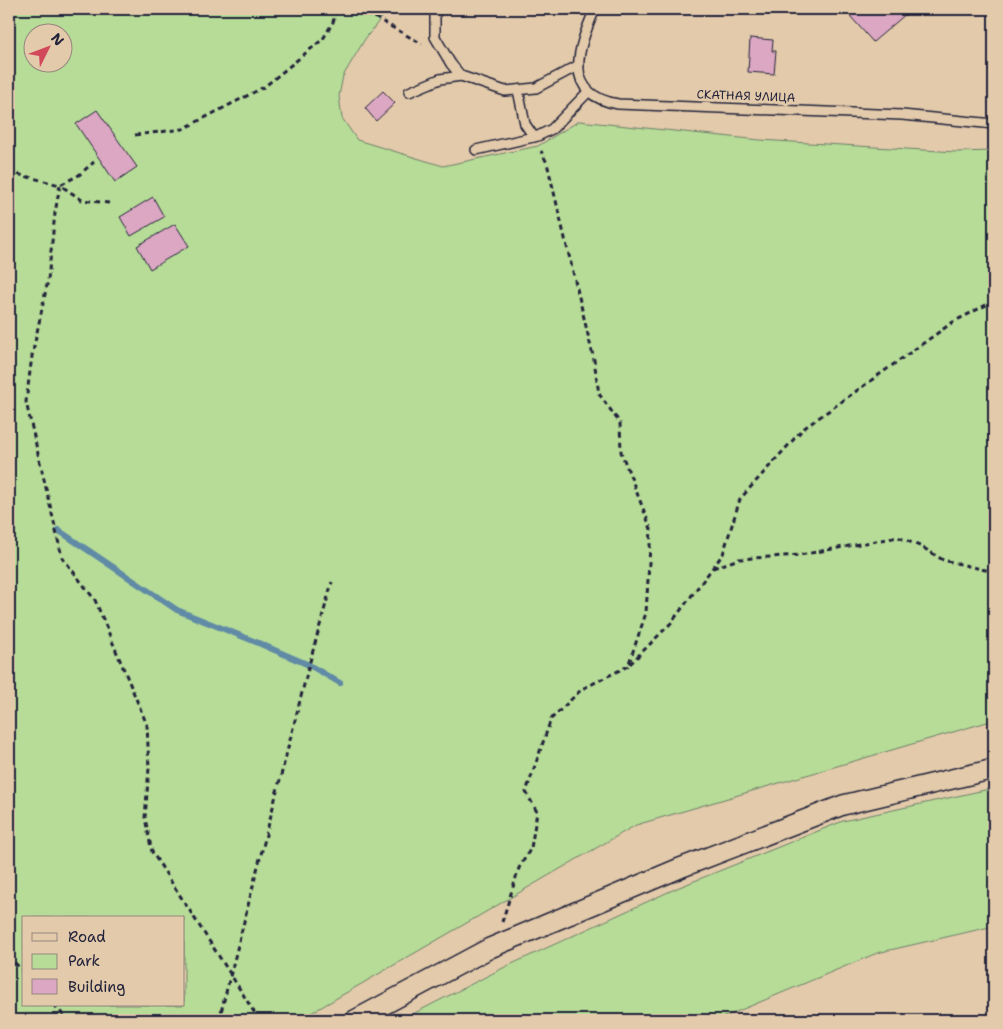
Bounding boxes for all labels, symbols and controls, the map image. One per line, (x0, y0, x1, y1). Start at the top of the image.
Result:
north arrow (22, 22, 72, 72)
text: N (47, 29, 68, 49)
street label: СКАТНАЯ УЛИЦА (696, 86, 796, 106)
legend (22, 916, 185, 1006)
text: Road (68, 927, 106, 947)
text: Park (68, 951, 100, 971)
text: Building (68, 977, 125, 997)

